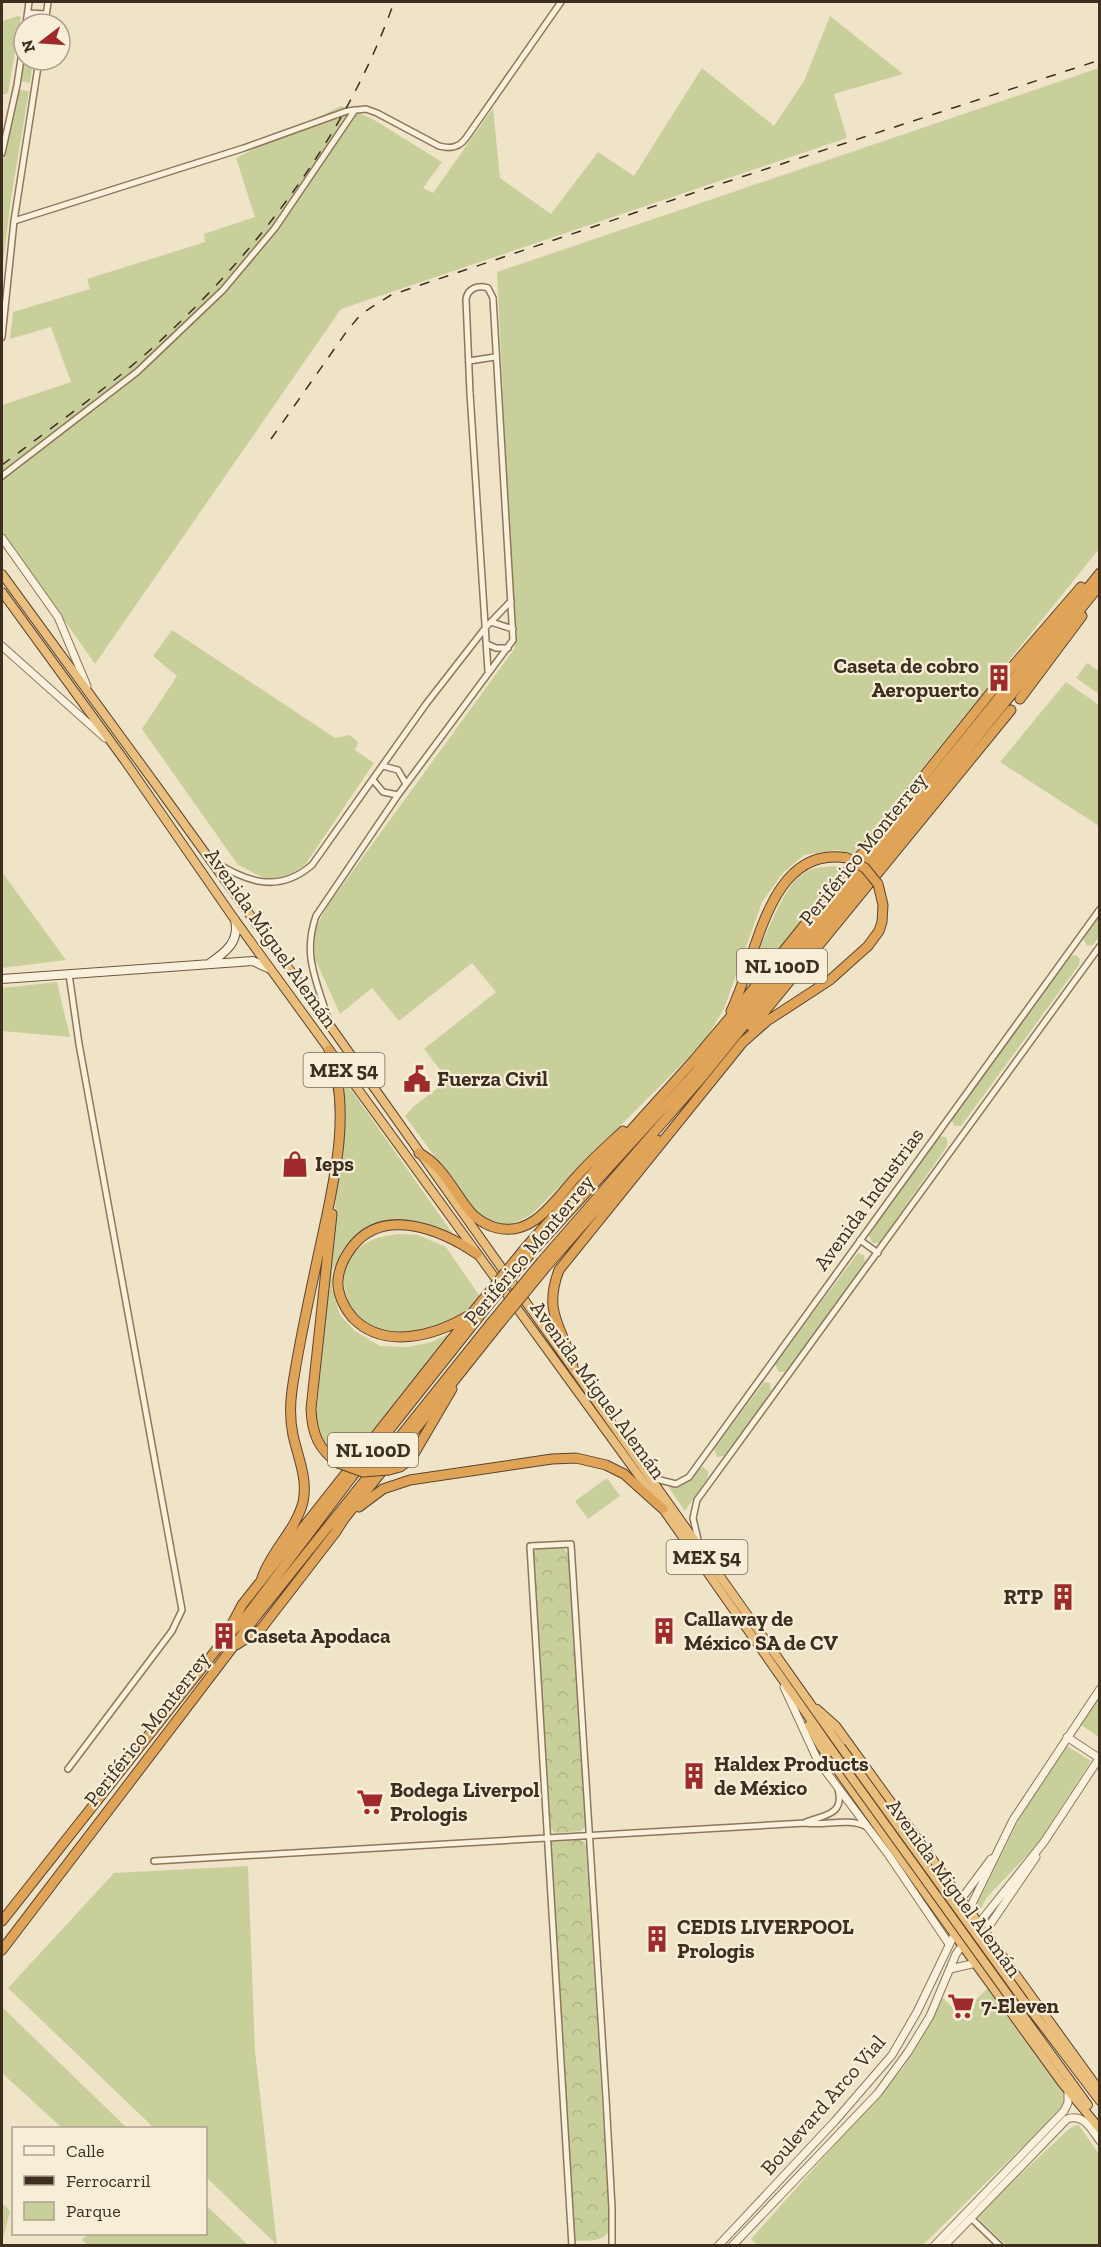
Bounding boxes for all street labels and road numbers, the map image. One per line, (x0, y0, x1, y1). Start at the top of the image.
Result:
street label: Periférico Monterrey (793, 767, 932, 930)
street label: Avenida Miguel Alemán (200, 843, 343, 1032)
road number: NL 100D (737, 949, 827, 983)
road number: MEX 54 (304, 1053, 385, 1087)
street label: Avenida Industrias (808, 1122, 929, 1275)
street label: Periférico Monterrey (458, 1169, 599, 1330)
street label: Avenida Miguel Alemán (525, 1296, 671, 1484)
road number: NL 100D (328, 1433, 418, 1467)
road number: MEX 54 (666, 1540, 748, 1574)
street label: Periférico Monterrey (79, 1646, 215, 1811)
street label: Avenida Miguel Alemán (881, 1794, 1027, 1982)
street label: Boulevard Arco Vial (755, 2029, 891, 2180)

